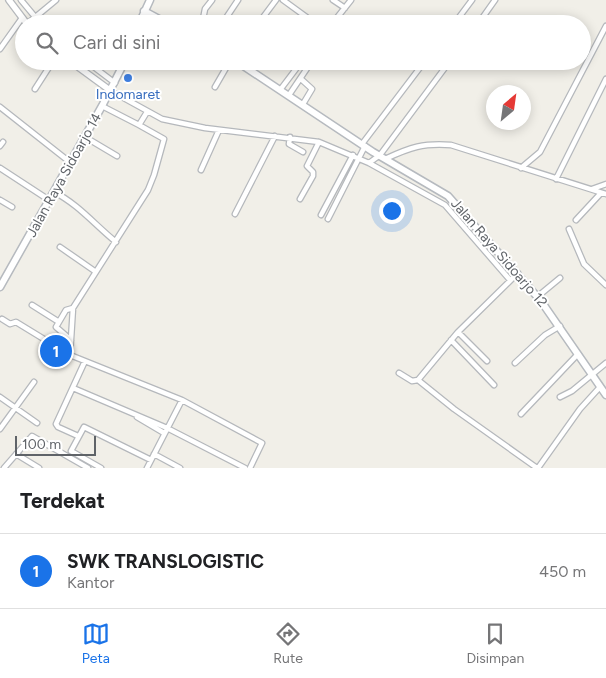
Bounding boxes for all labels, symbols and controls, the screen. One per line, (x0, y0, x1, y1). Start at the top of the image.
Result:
search box (15, 15, 591, 70)
icon: search (33, 29, 61, 57)
text: Cari di sini (73, 31, 160, 54)
marker: Indomaret (122, 72, 134, 84)
north arrow (486, 85, 531, 130)
place label: Indomaret (96, 86, 160, 103)
street label: Jalan Raya Sidoarjo 14 (23, 110, 105, 240)
street label: Jalan Raya Sidoarjo 12 (447, 195, 551, 311)
your location (379, 198, 405, 224)
pin: 1 (40, 332, 72, 370)
scale bar (15, 433, 96, 456)
text: 100 m (22, 436, 61, 453)
text: Terdekat (20, 488, 105, 513)
text: SWK TRANSLOGISTIC (67, 550, 264, 573)
text: 1 (33, 562, 39, 581)
text: 450 m (539, 562, 586, 581)
text: Kantor (67, 573, 114, 592)
tab: Peta (82, 620, 110, 667)
tab: Rute (273, 620, 303, 667)
tab: Disimpan (466, 620, 524, 667)

